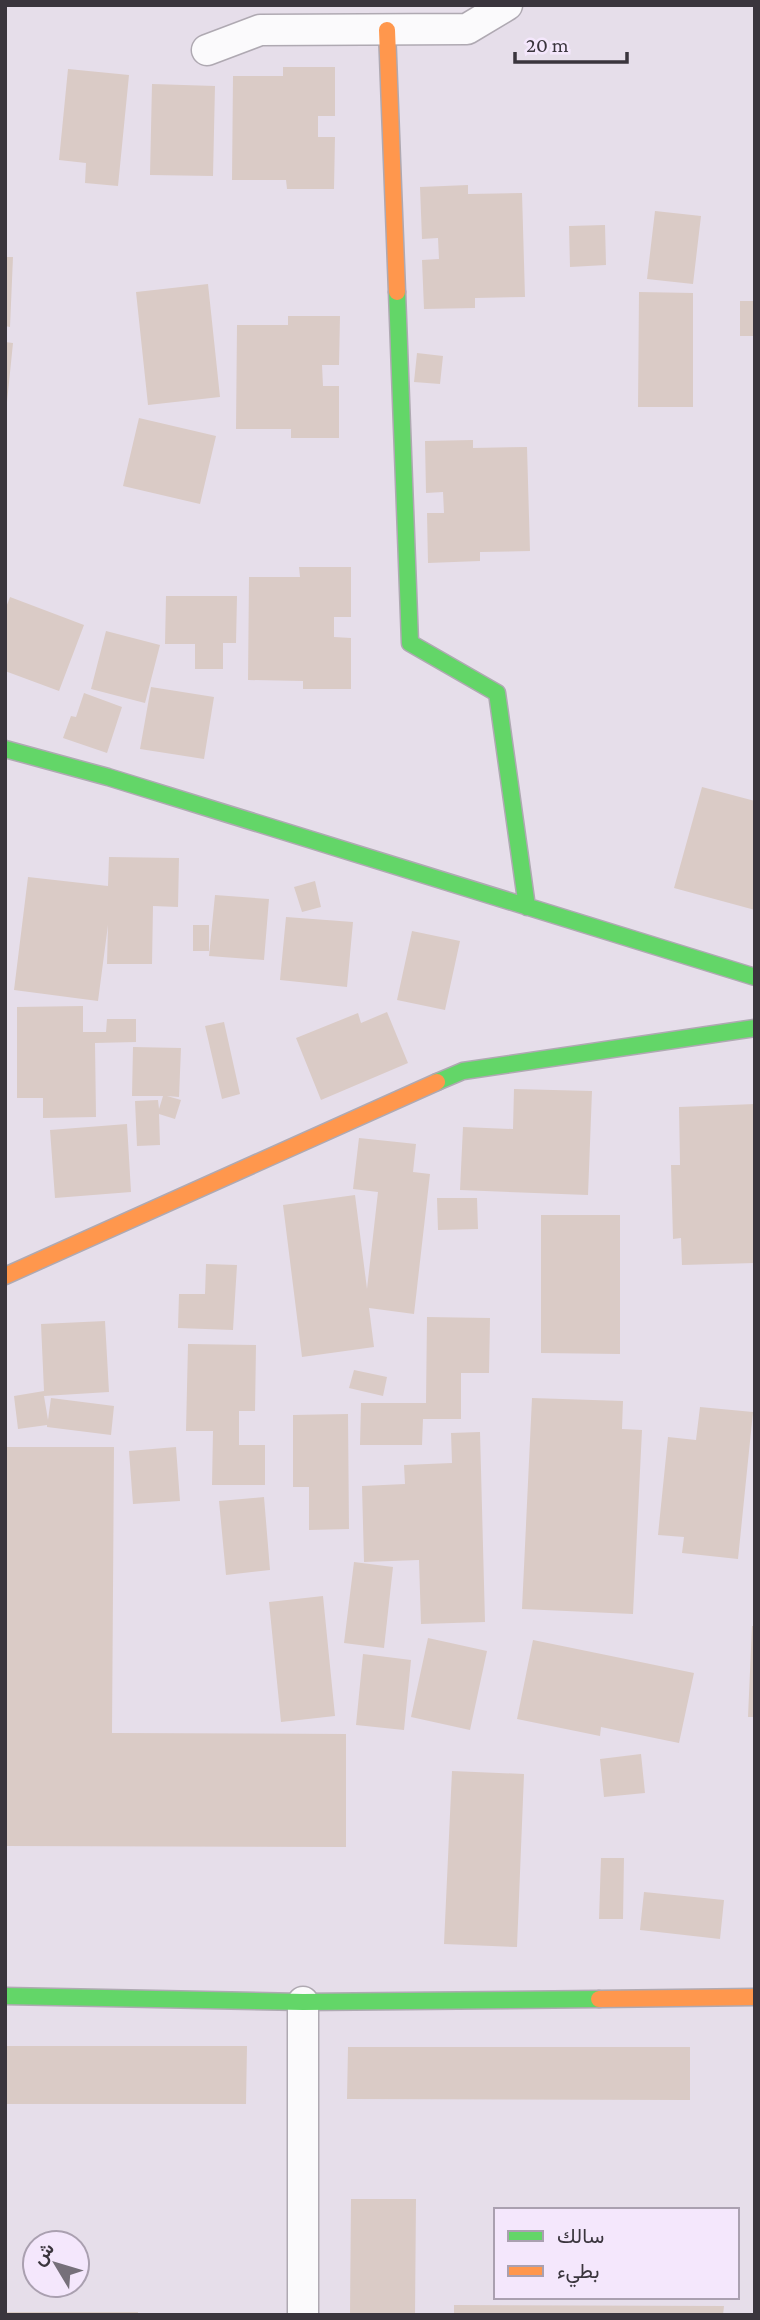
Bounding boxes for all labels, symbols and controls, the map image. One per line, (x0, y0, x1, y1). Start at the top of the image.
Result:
scale bar (515, 21, 627, 65)
text: 20 m (526, 33, 569, 57)
legend (494, 2208, 739, 2299)
text: سالك (557, 2224, 604, 2248)
north arrow (21, 2229, 91, 2299)
text: ش (28, 2238, 59, 2270)
text: بطيء (557, 2259, 600, 2288)

